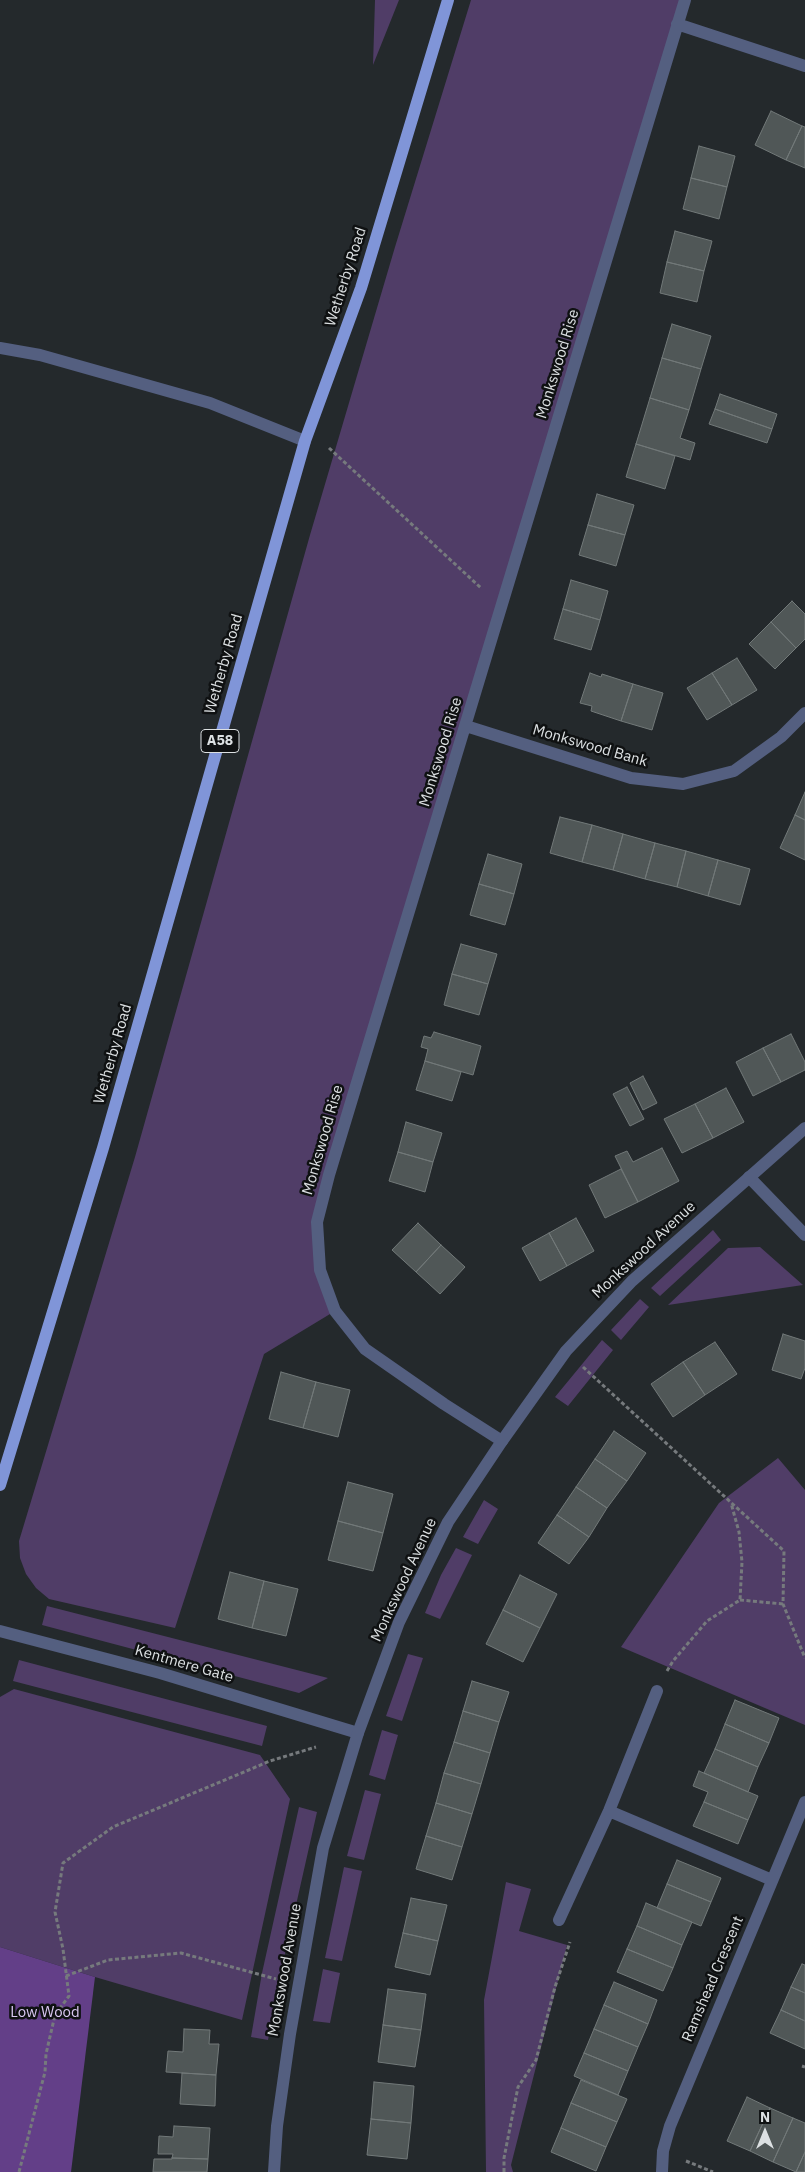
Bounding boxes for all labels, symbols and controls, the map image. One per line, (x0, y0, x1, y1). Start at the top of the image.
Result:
street label: Wetherby Road (322, 225, 370, 329)
street label: Monkswood Rise (533, 307, 583, 421)
street label: Wetherby Road (201, 612, 247, 716)
street label: Monkswood Rise (416, 695, 466, 809)
street label: Monkswood Bank (530, 721, 650, 771)
road number: A58 (201, 729, 239, 752)
street label: Wetherby Road (90, 1002, 136, 1106)
street label: Monkswood Rise (299, 1083, 347, 1197)
street label: Monkswood Avenue (589, 1198, 699, 1302)
street label: Monkswood Avenue (367, 1515, 441, 1645)
street label: Kentmere Gate (133, 1641, 235, 1687)
street label: Monkswood Avenue (264, 1902, 306, 2038)
street label: Ramshead Crescent (678, 1914, 748, 2044)
park label: Low Wood (10, 2004, 80, 2022)
north arrow (740, 2107, 790, 2157)
text: N (760, 2108, 770, 2126)

